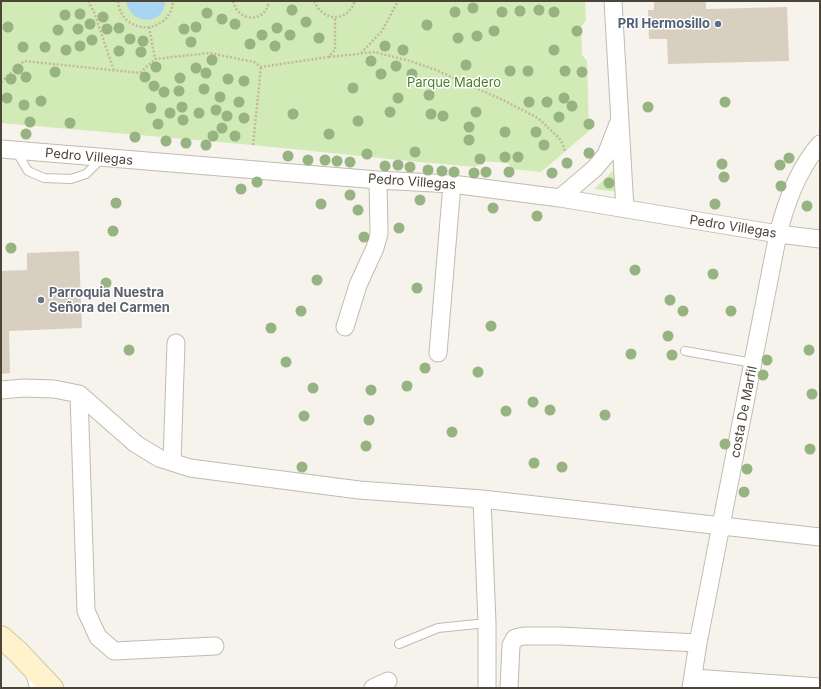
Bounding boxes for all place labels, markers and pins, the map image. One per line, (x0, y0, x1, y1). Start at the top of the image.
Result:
place label: PRI Hermosillo (618, 16, 710, 32)
marker: PRI Hermosillo (713, 19, 723, 29)
place label: Parroquia Nuestra Señora del Carmen (49, 285, 170, 316)
marker: Parroquia Nuestra Señora del Carmen (36, 295, 46, 305)

